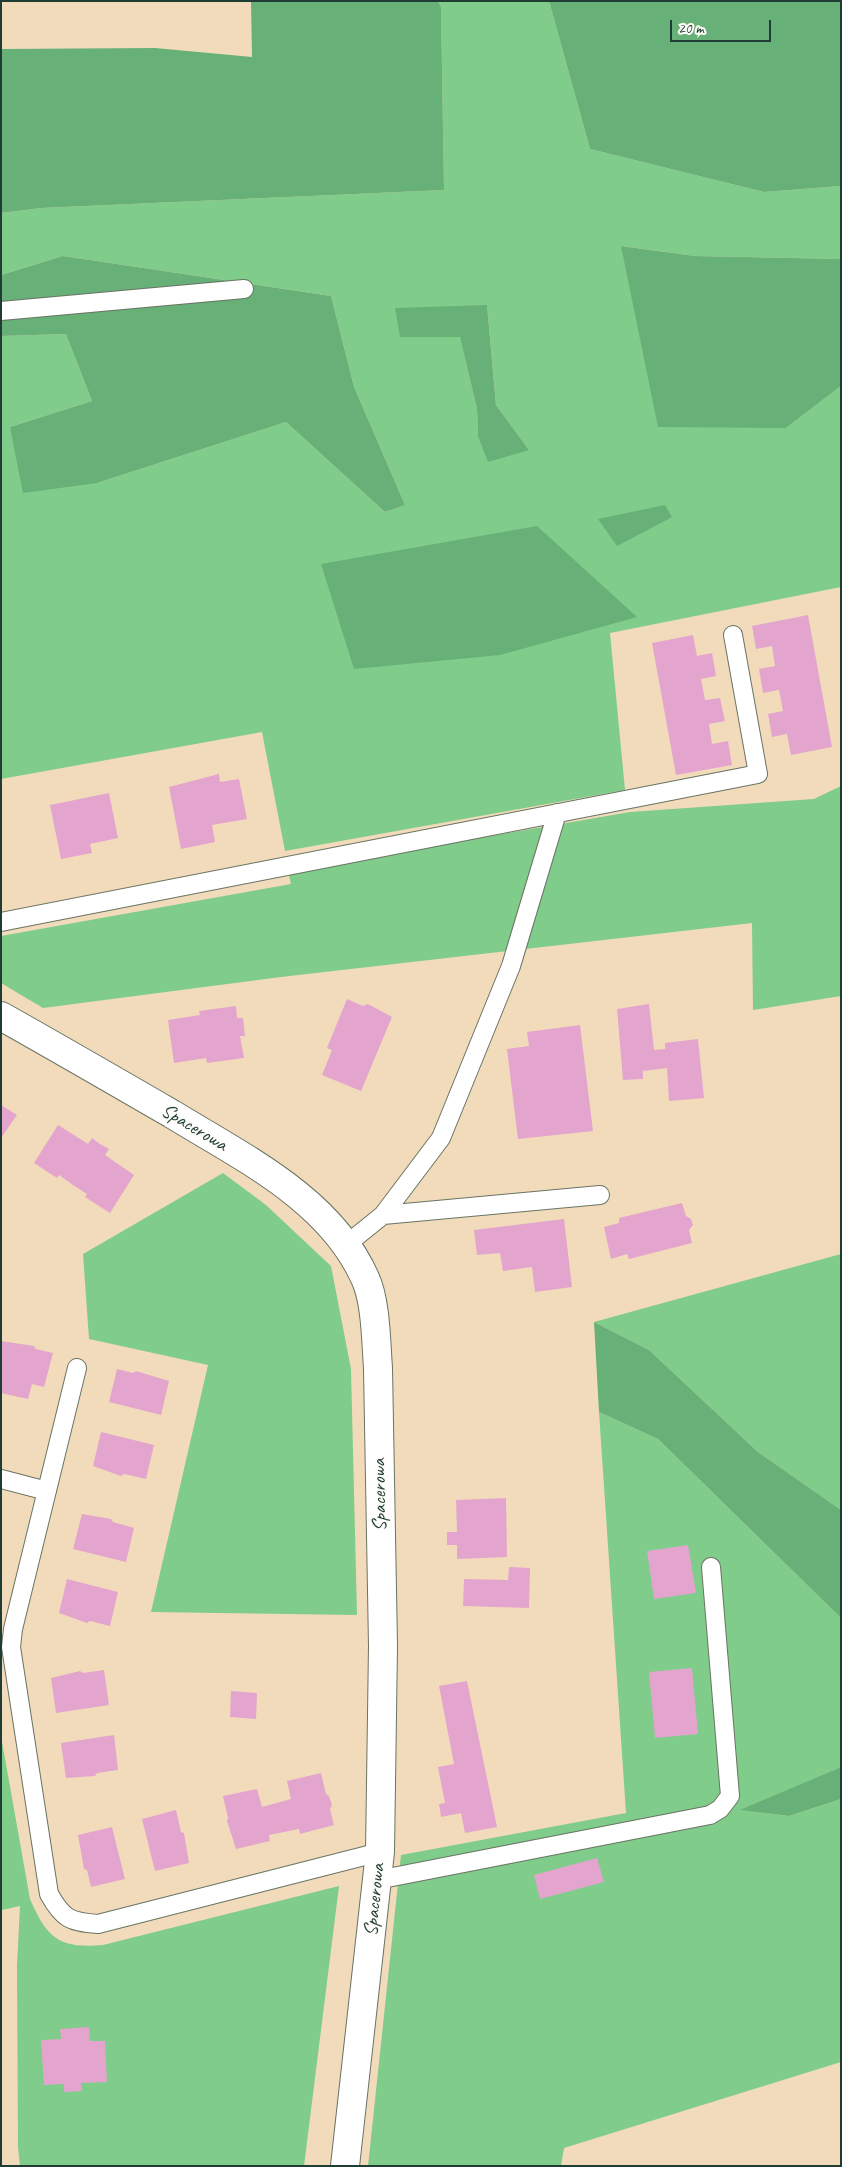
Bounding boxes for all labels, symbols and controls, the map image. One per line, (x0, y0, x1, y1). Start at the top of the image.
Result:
scale bar (672, 10, 773, 42)
text: 20 m (678, 19, 704, 38)
street label: Spacerowa (157, 1099, 231, 1157)
street label: Spacerowa (367, 1458, 393, 1532)
street label: Spacerowa (359, 1863, 391, 1937)

